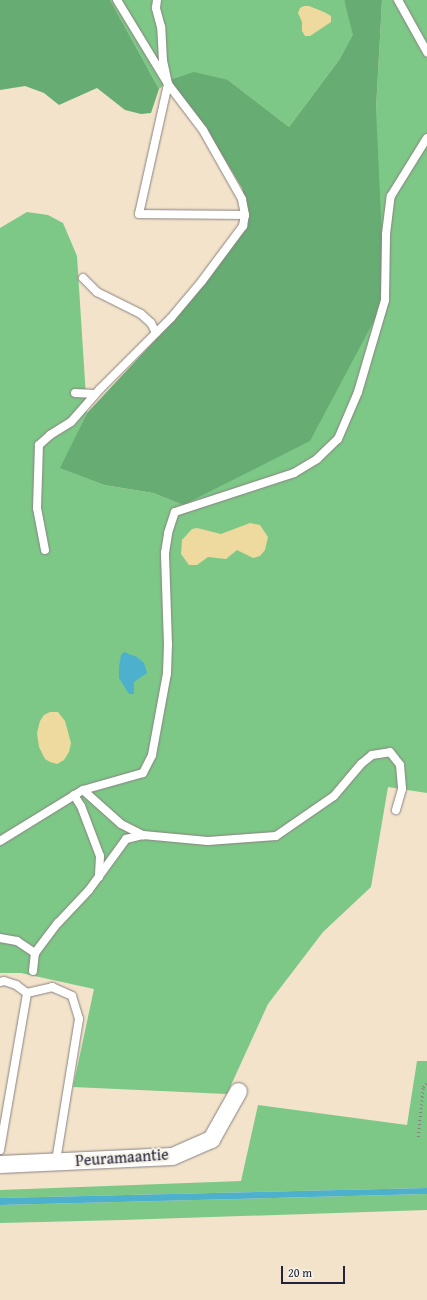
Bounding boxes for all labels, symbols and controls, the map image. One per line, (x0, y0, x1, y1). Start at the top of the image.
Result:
street label: Peuramaantie (75, 1144, 169, 1170)
scale bar (283, 1258, 347, 1284)
text: 20 m (288, 1264, 312, 1281)

